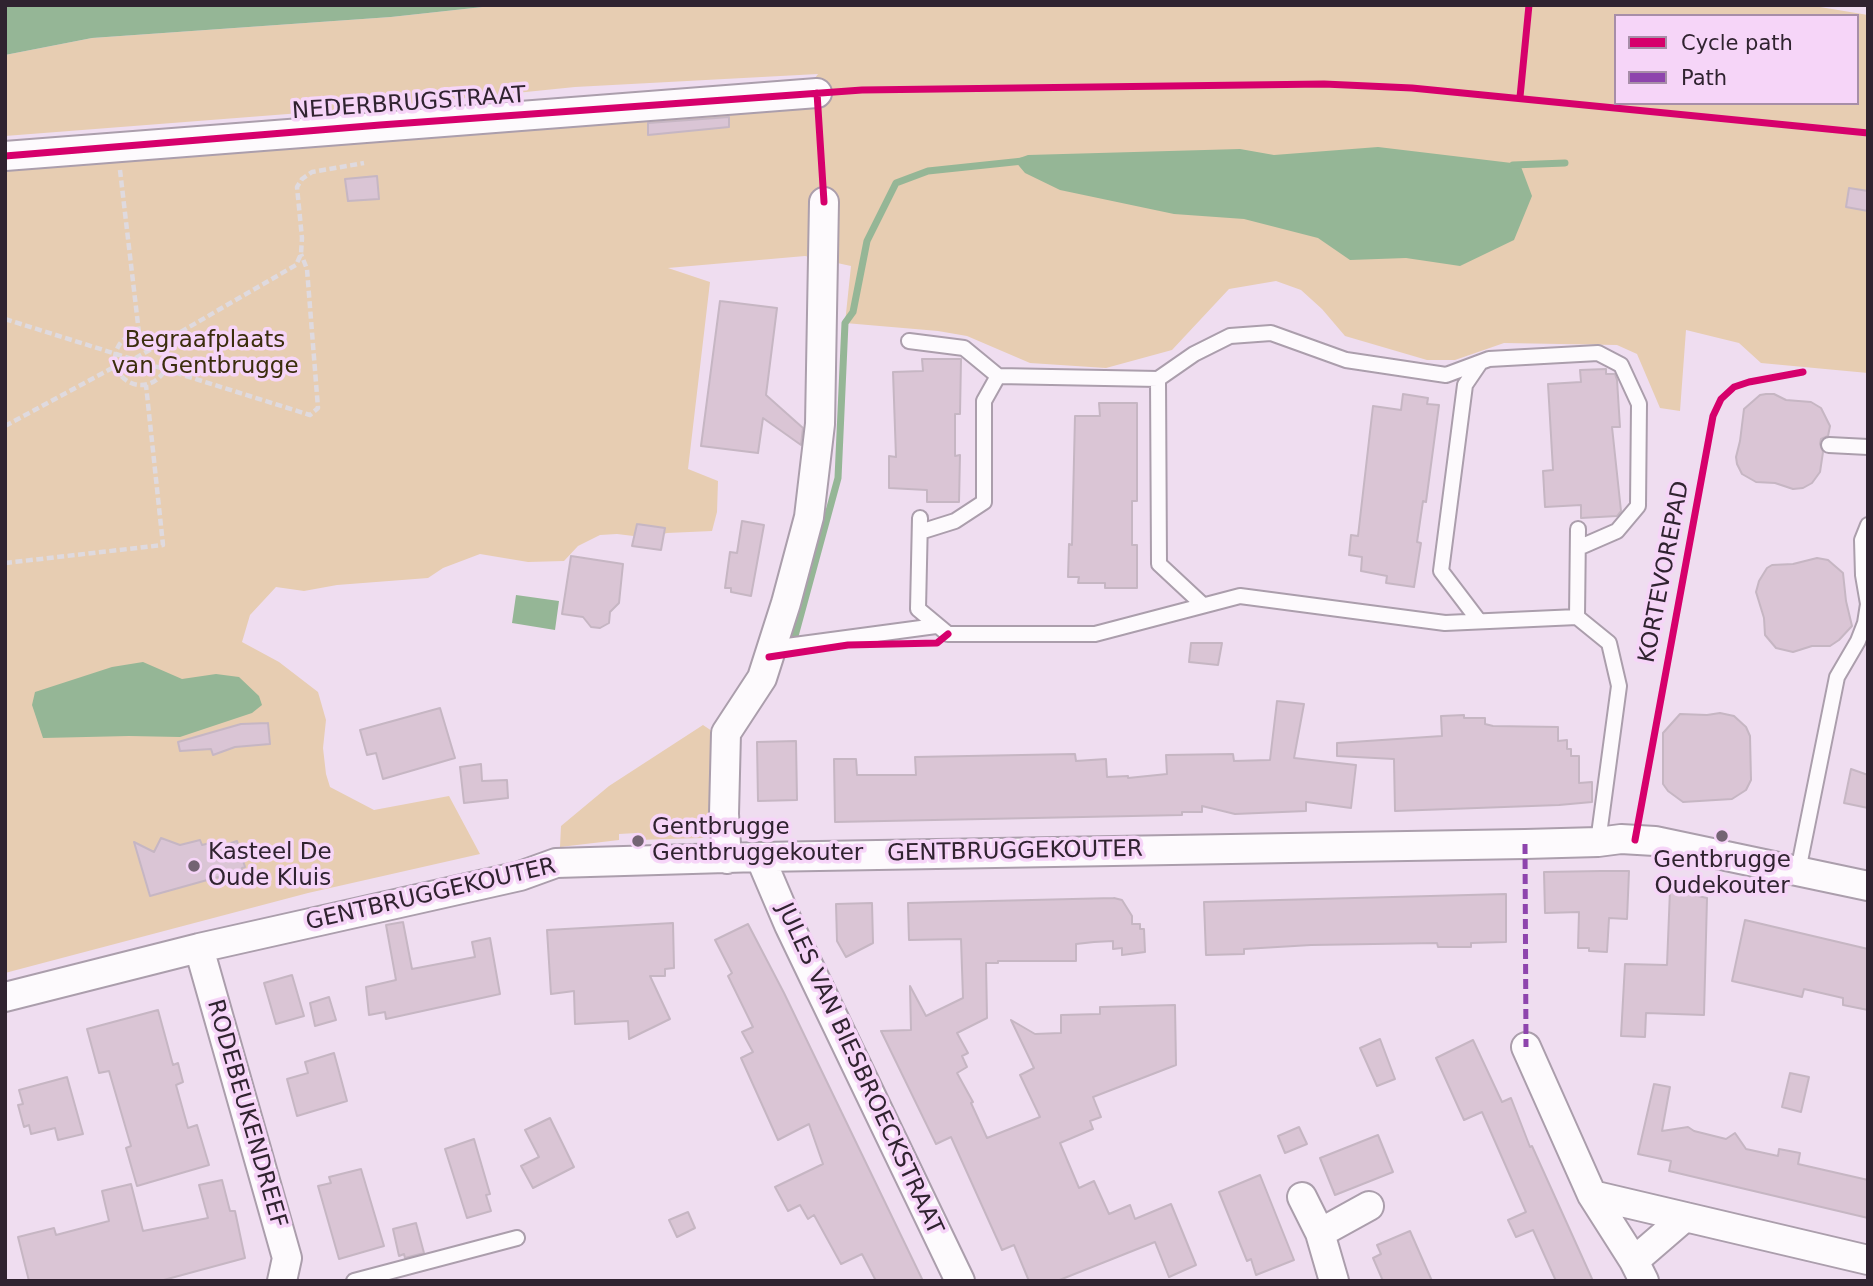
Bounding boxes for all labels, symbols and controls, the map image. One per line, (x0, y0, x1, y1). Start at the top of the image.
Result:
legend (1614, 14, 1859, 105)
text: Cycle path (1681, 31, 1793, 55)
text: Path (1681, 66, 1727, 90)
street label: NEDERBRUGSTRAAT (291, 82, 527, 126)
park label: Begraafplaats van Gentbrugge (111, 327, 299, 381)
street label: KORTEVOREPAD (1634, 479, 1696, 665)
place label: Gentbrugge Gentbruggekouter (652, 814, 863, 868)
marker: Gentbrugge Oudekouter (1714, 828, 1730, 844)
marker: Gentbrugge Gentbruggekouter (630, 833, 646, 849)
street label: GENTBRUGGEKOUTER (887, 836, 1143, 868)
place label: Kasteel De Oude Kluis (208, 839, 332, 893)
place label: Gentbrugge Oudekouter (1653, 847, 1791, 901)
street label: GENTBRUGGEKOUTER (303, 853, 559, 937)
marker: Kasteel De Oude Kluis (186, 858, 202, 874)
street label: JULES VAN BIESBROECKSTRAAT (770, 899, 948, 1239)
street label: RODEBEUKENDREEF (200, 997, 292, 1231)

